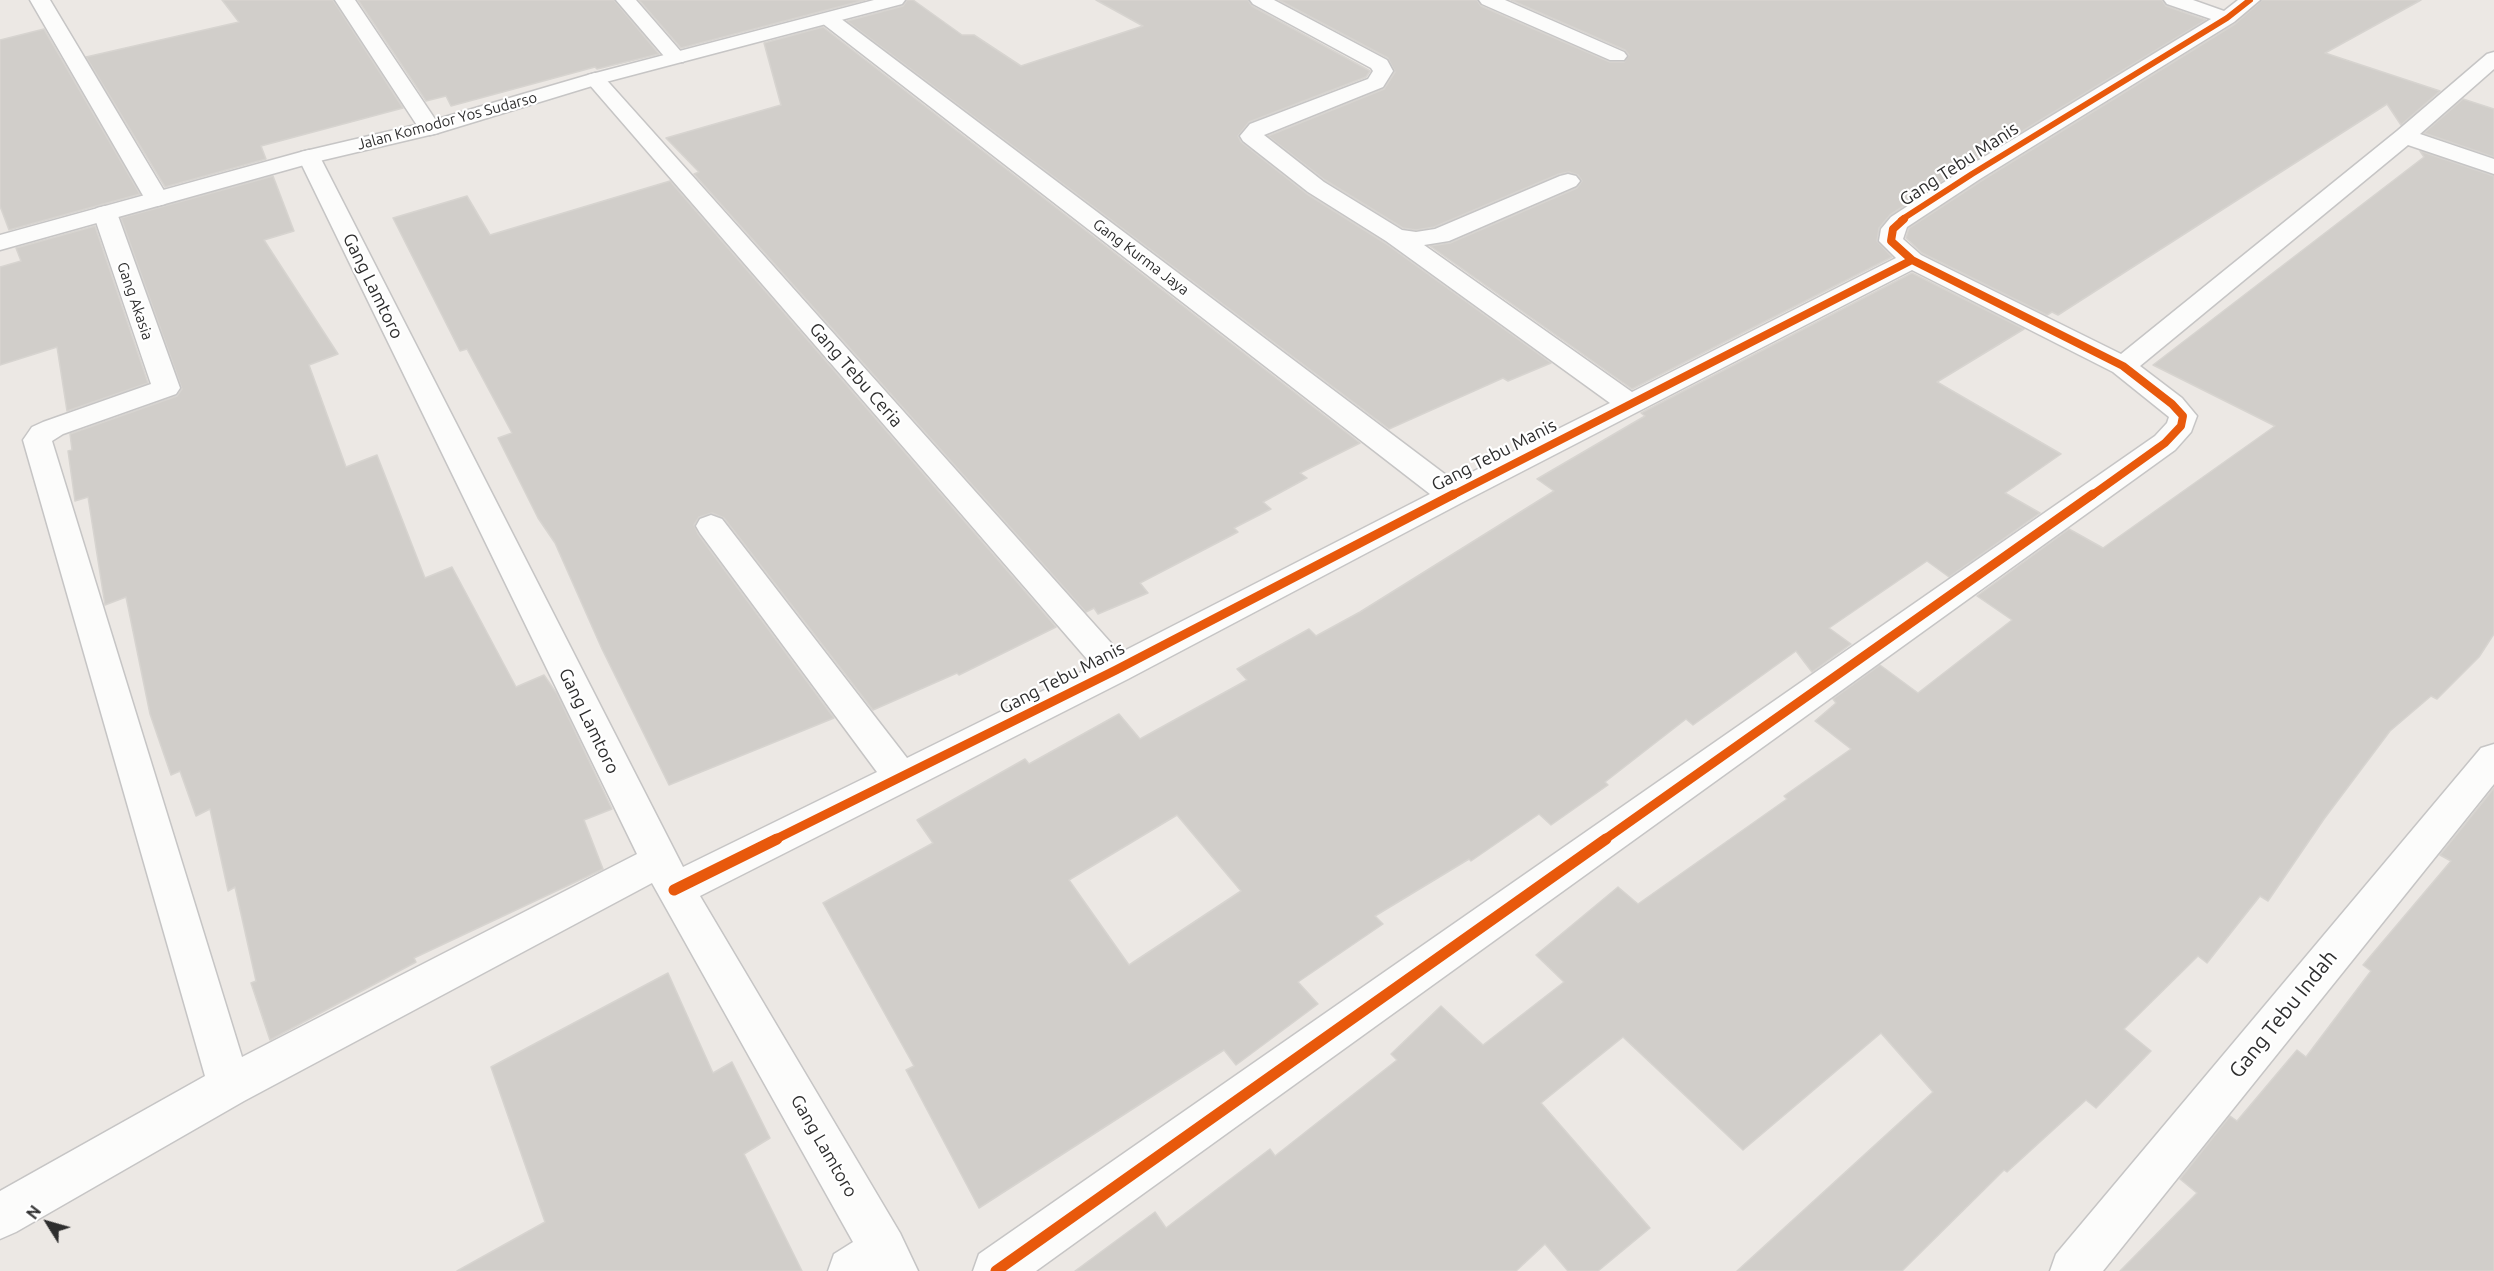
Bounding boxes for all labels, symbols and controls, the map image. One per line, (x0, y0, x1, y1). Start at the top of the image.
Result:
street label: Jalan Komodor Yos Sudarso (355, 88, 539, 154)
street label: Gang Tebu Manis (1896, 118, 2022, 210)
street label: Gang Kurma Jaya (1089, 215, 1193, 299)
street label: Gang Lamtoro (338, 230, 408, 342)
street label: Gang Akasia (113, 260, 157, 342)
street label: Gang Tebu Ceria (805, 318, 907, 432)
street label: Gang Tebu Manis (1428, 414, 1560, 496)
street label: Gang Tebu Manis (996, 637, 1128, 719)
street label: Gang Lamtoro (554, 665, 624, 777)
street label: Gang Tebu Indah (2224, 945, 2342, 1083)
street label: Gang Lamtoro (786, 1091, 862, 1201)
north arrow (18, 1193, 78, 1253)
text: N (23, 1202, 44, 1222)

